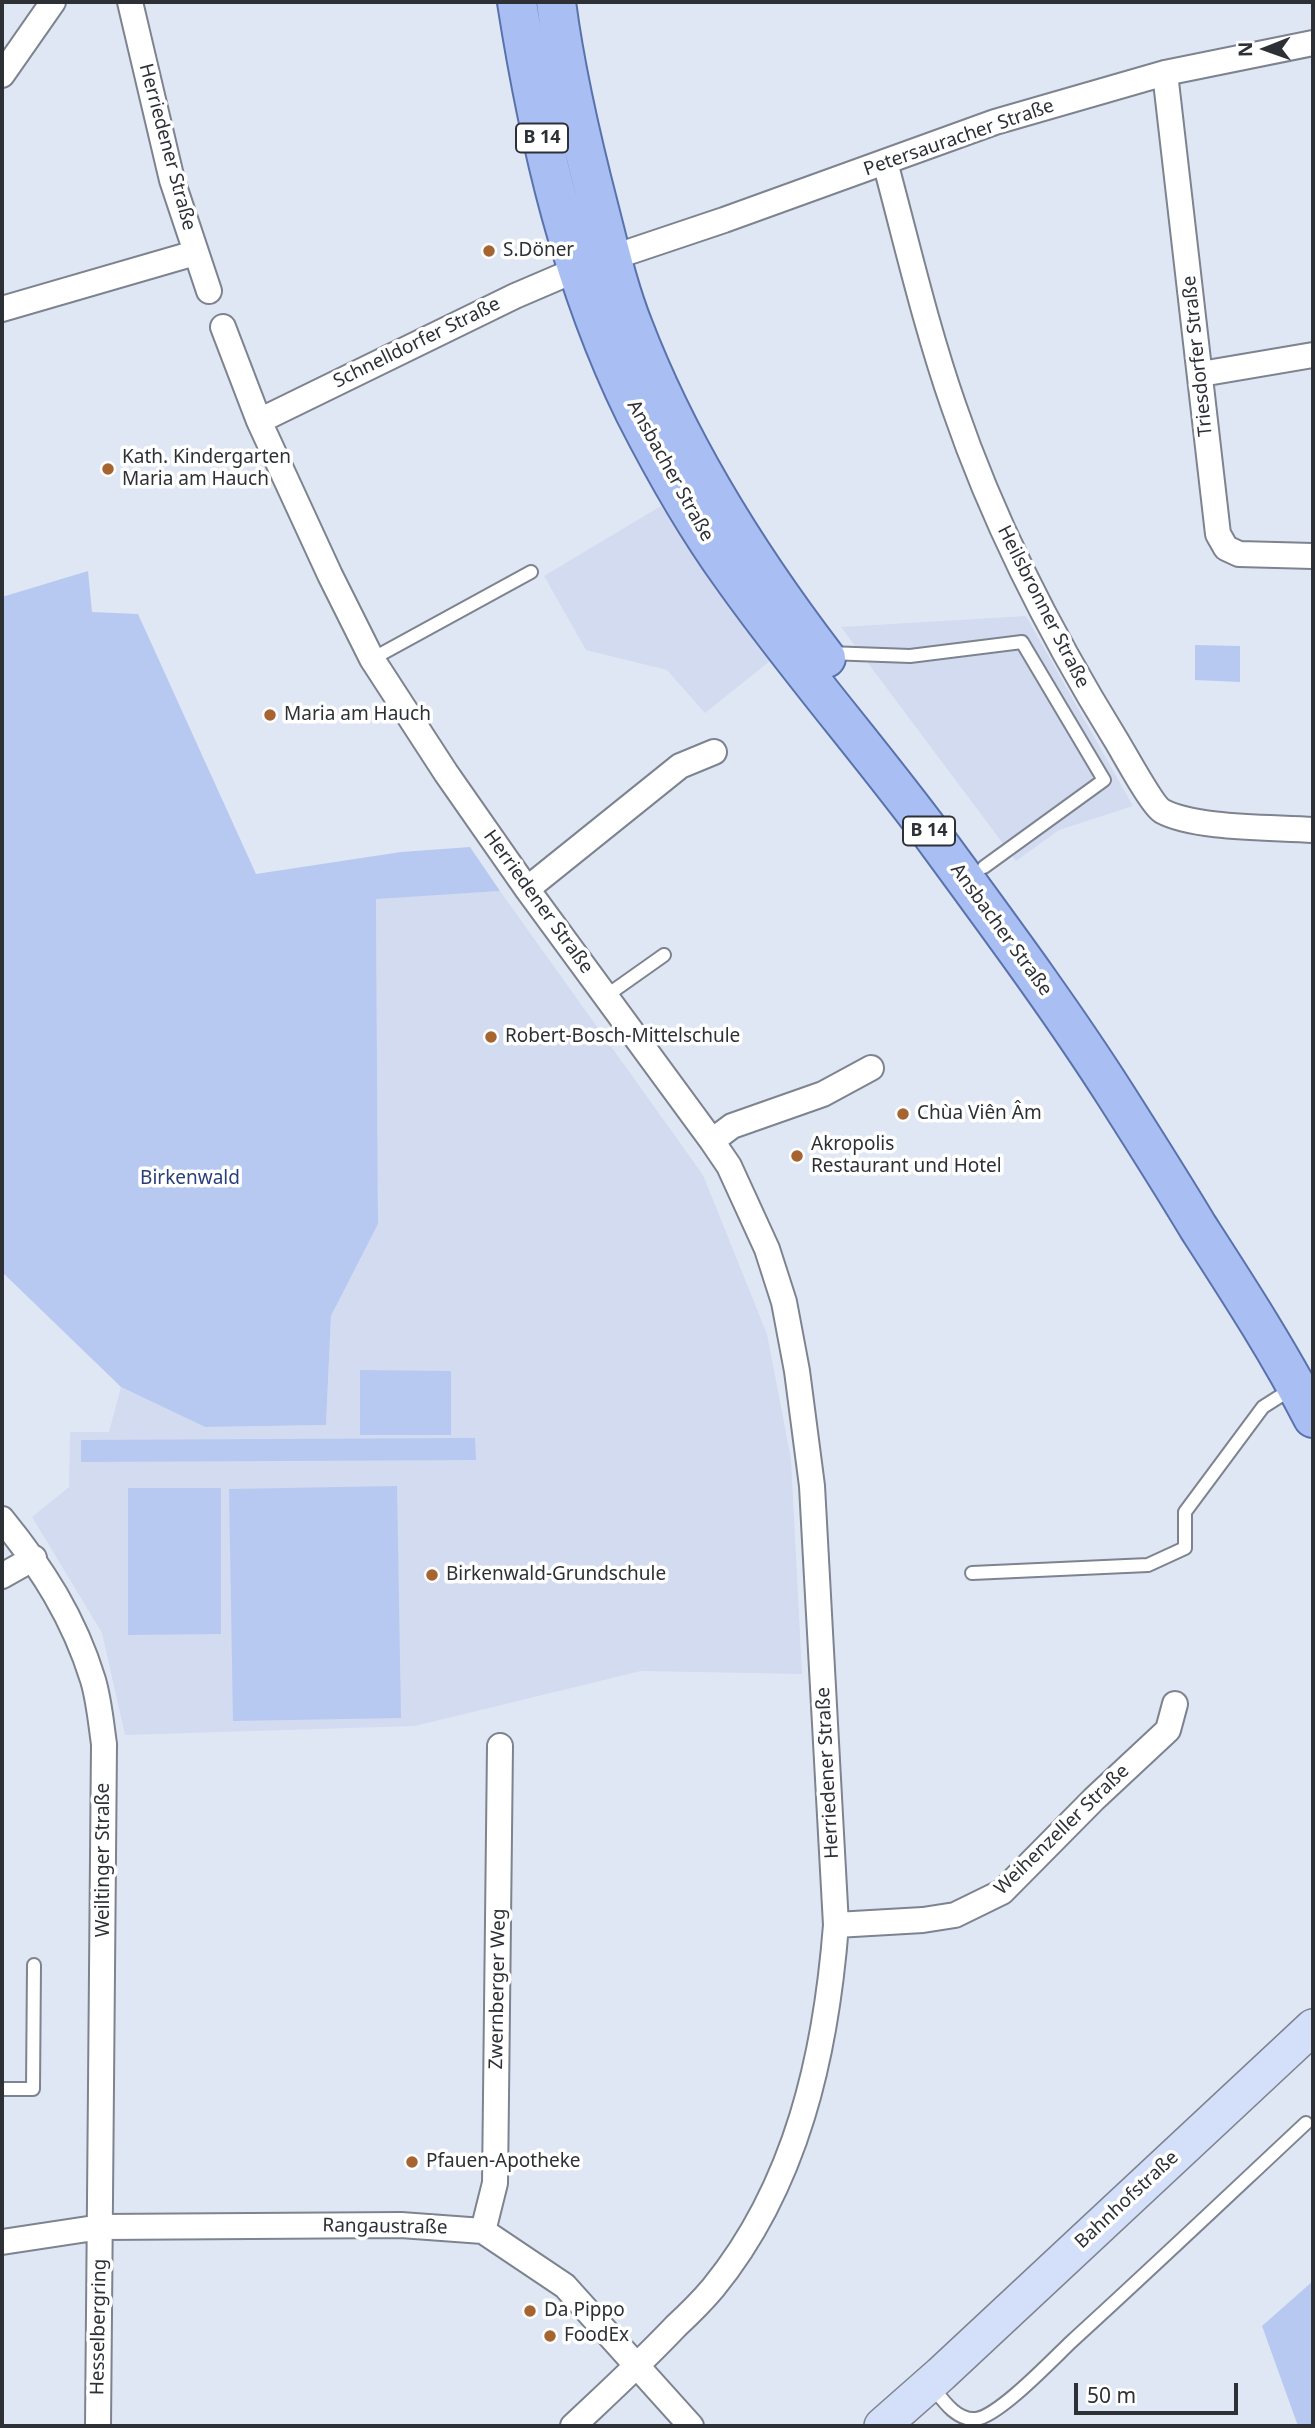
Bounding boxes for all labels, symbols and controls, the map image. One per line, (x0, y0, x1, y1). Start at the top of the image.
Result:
north arrow (1231, 14, 1301, 84)
text: N (1232, 41, 1258, 57)
street label: Herriedener Straße (134, 61, 200, 233)
street label: Petersauracher Straße (861, 95, 1057, 181)
road number: B 14 (516, 124, 568, 153)
place label: S.Döner (503, 240, 574, 262)
marker: S.Döner (481, 243, 497, 259)
street label: Triesdorfer Straße (1178, 275, 1218, 437)
street label: Schnelldorfer Straße (330, 293, 504, 393)
street label: Ansbacher Straße (622, 396, 718, 546)
place label: Kath. Kindergarten Maria am Hauch (122, 447, 291, 491)
marker: Kath. Kindergarten Maria am Hauch (100, 461, 116, 477)
street label: Heilsbronner Straße (992, 522, 1094, 692)
place label: Maria am Hauch (284, 704, 431, 726)
marker: Maria am Hauch (262, 707, 278, 723)
road number: B 14 (903, 816, 955, 846)
street label: Herriedener Straße (478, 826, 598, 978)
street label: Ansbacher Straße (945, 859, 1057, 1001)
place label: Robert-Bosch-Mittelschule (505, 1026, 740, 1048)
marker: Robert-Bosch-Mittelschule (483, 1029, 499, 1045)
place label: Chùa Viên Âm (917, 1103, 1042, 1125)
marker: Chùa Viên Âm (895, 1106, 911, 1122)
place label: Akropolis Restaurant und Hotel (811, 1134, 1002, 1178)
marker: Akropolis Restaurant und Hotel (789, 1148, 805, 1164)
park label: Birkenwald (140, 1168, 240, 1190)
place label: Birkenwald-Grundschule (446, 1564, 666, 1586)
marker: Birkenwald-Grundschule (424, 1567, 440, 1583)
street label: Herriedener Straße (812, 1687, 844, 1859)
street label: Weihenzeller Straße (990, 1760, 1134, 1900)
street label: Weiltinger Straße (93, 1783, 115, 1937)
street label: Zwernberger Weg (485, 1908, 511, 2070)
street label: Bahnhofstraße (1071, 2146, 1183, 2254)
place label: Pfauen-Apotheke (426, 2151, 581, 2173)
marker: Pfauen-Apotheke (404, 2154, 420, 2170)
street label: Rangaustraße (322, 2215, 448, 2239)
street label: Hesselbergring (86, 2259, 112, 2395)
place label: Da Pippo (544, 2300, 625, 2322)
marker: Da Pippo (522, 2303, 538, 2319)
place label: FoodEx (564, 2325, 629, 2347)
marker: FoodEx (542, 2328, 558, 2344)
scale bar (1077, 2368, 1242, 2412)
text: 50 m (1087, 2381, 1136, 2409)

